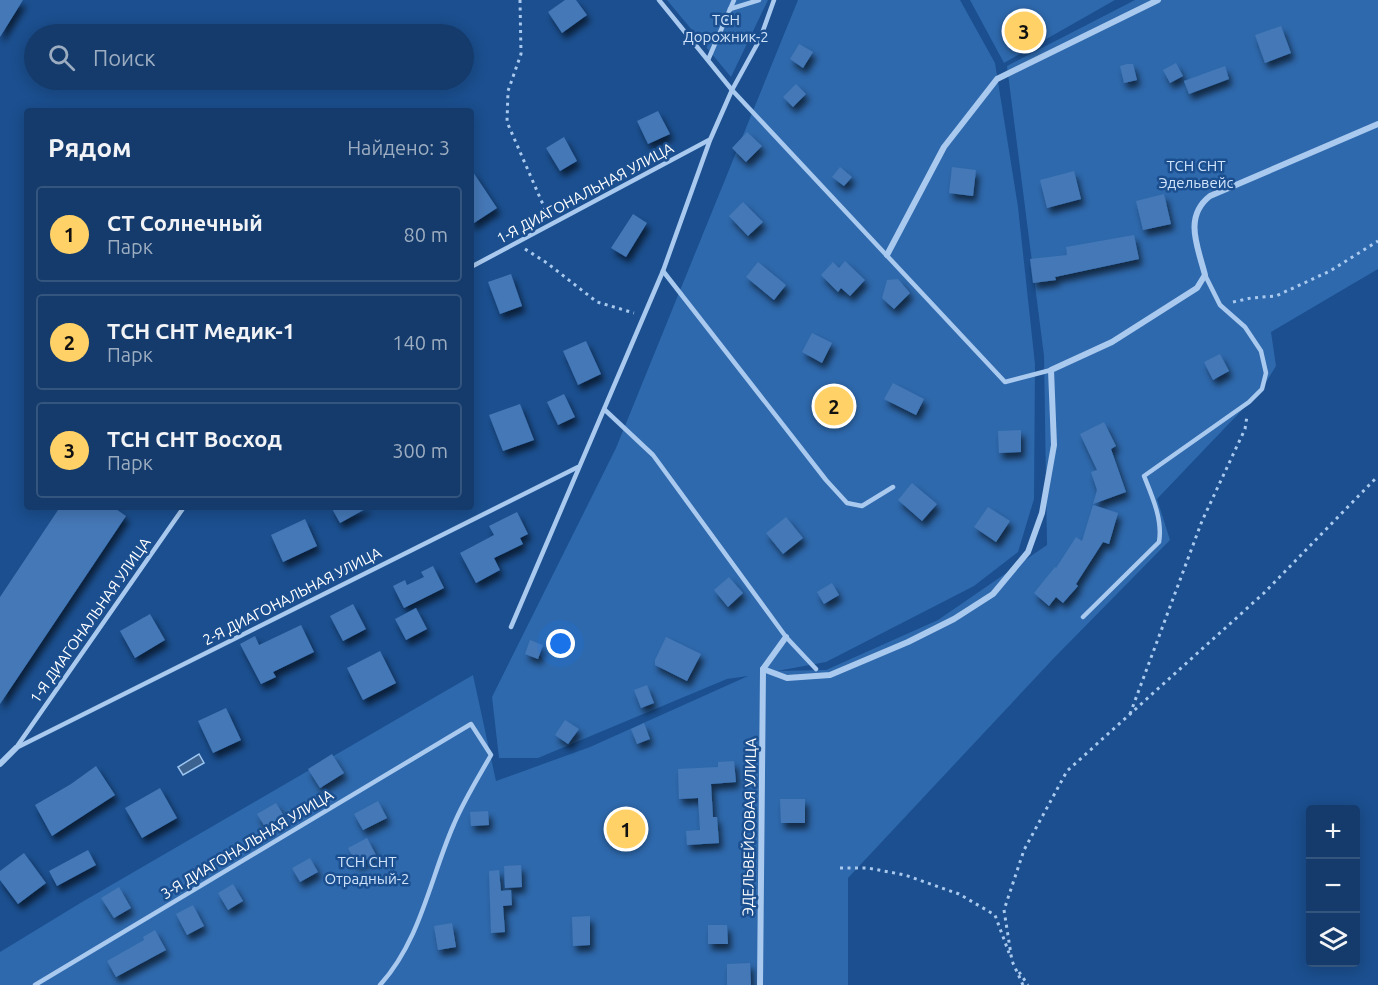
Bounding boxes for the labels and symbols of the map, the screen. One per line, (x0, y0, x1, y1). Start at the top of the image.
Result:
pin: 3 (1004, 9, 1044, 54)
park label: ТСН Дорожник-2 (683, 11, 769, 45)
street label: 1-Я ДИАГОНАЛЬНАЯ УЛИЦА (494, 139, 677, 247)
park label: ТСН СНТ Эдельвейс (1158, 157, 1234, 191)
pin: 2 (814, 384, 854, 428)
street label: 1-Я ДИАГОНАЛЬНАЯ УЛИЦА (26, 534, 154, 706)
street label: 2-Я ДИАГОНАЛЬНАЯ УЛИЦА (200, 543, 384, 648)
your location (546, 629, 575, 658)
street label: ЭДЕЛЬВЕЙСОВАЯ УЛИЦА (739, 737, 759, 916)
street label: 3-Я ДИАГОНАЛЬНАЯ УЛИЦА (158, 786, 336, 902)
pin: 1 (606, 806, 646, 852)
park label: ТСН СНТ Отрадный-2 (324, 853, 410, 887)

